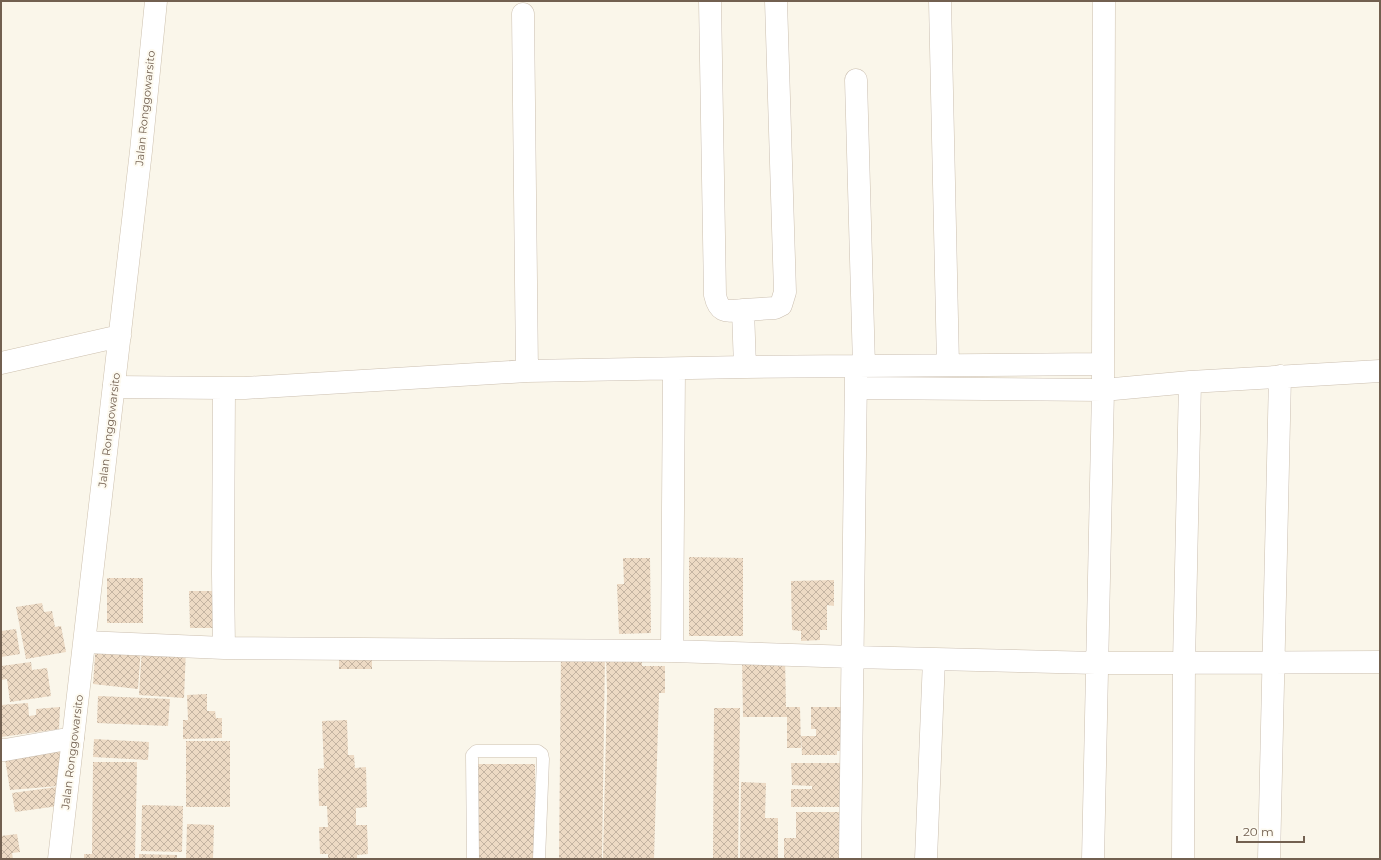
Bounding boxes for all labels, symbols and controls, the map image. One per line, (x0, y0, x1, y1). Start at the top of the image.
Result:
street label: Jalan Ronggowarsito (132, 50, 158, 167)
street label: Jalan Ronggowarsito (95, 372, 123, 489)
street label: Jalan Ronggowarsito (58, 694, 86, 811)
scale bar (1237, 818, 1304, 844)
text: 20 m (1243, 824, 1274, 839)

